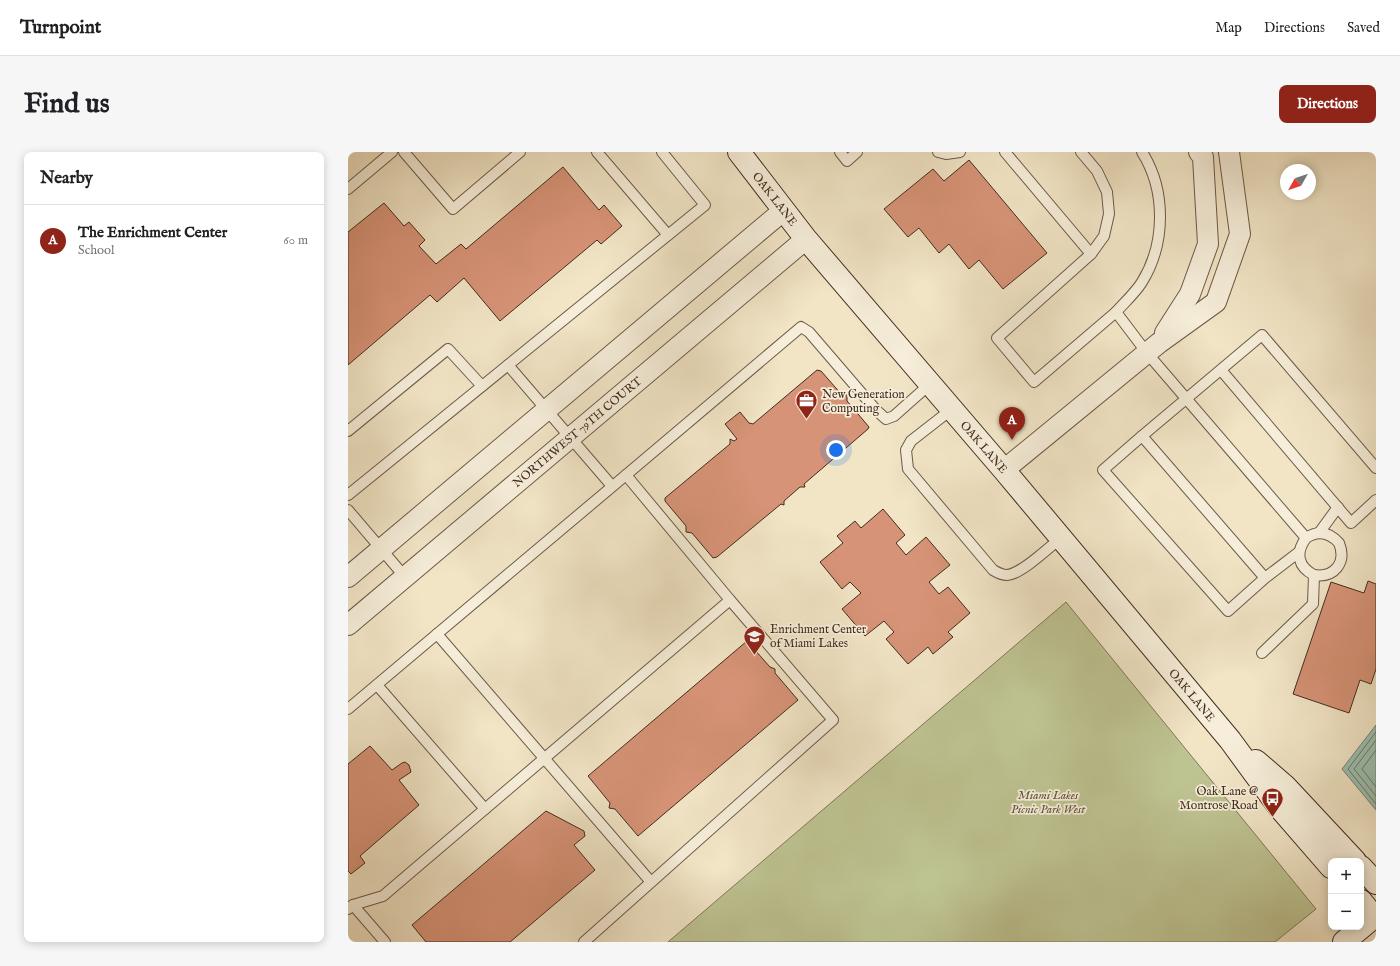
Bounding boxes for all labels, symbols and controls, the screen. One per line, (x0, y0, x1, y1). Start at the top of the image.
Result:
text: Turnpoint (20, 16, 101, 40)
text: Map (1215, 19, 1242, 37)
text: Directions (1264, 19, 1325, 37)
text: Saved (1347, 19, 1380, 37)
button: Directions (1279, 85, 1376, 123)
text: Find us (24, 87, 110, 122)
north arrow (1280, 164, 1316, 200)
text: Nearby (40, 168, 93, 189)
street label: OAK LANE (749, 169, 800, 229)
text: The Enrichment Center (78, 223, 227, 242)
text: A (49, 232, 57, 249)
text: 60 m (283, 232, 308, 249)
text: School (78, 242, 115, 259)
street label: NORTHWEST 79TH COURT (510, 374, 645, 491)
place label: New Generation Computing (822, 387, 905, 417)
office icon: New Generation Computing (794, 388, 820, 421)
pin: A (999, 407, 1025, 440)
street label: OAK LANE (957, 418, 1011, 476)
your location (826, 440, 846, 460)
place label: Enrichment Center of Miami Lakes (770, 622, 867, 651)
school or university icon: Enrichment Center of Miami Lakes (742, 623, 768, 656)
street label: OAK LANE (1165, 666, 1218, 725)
place label: Oak Lane @ Montrose Road (1180, 784, 1259, 813)
bus stop icon: Oak Lane @ Montrose Road (1260, 785, 1286, 818)
park label: Miami Lakes Picnic Park West (1011, 788, 1086, 817)
map controls (1328, 858, 1364, 930)
button: + (1328, 858, 1364, 894)
button: − (1328, 894, 1364, 930)

